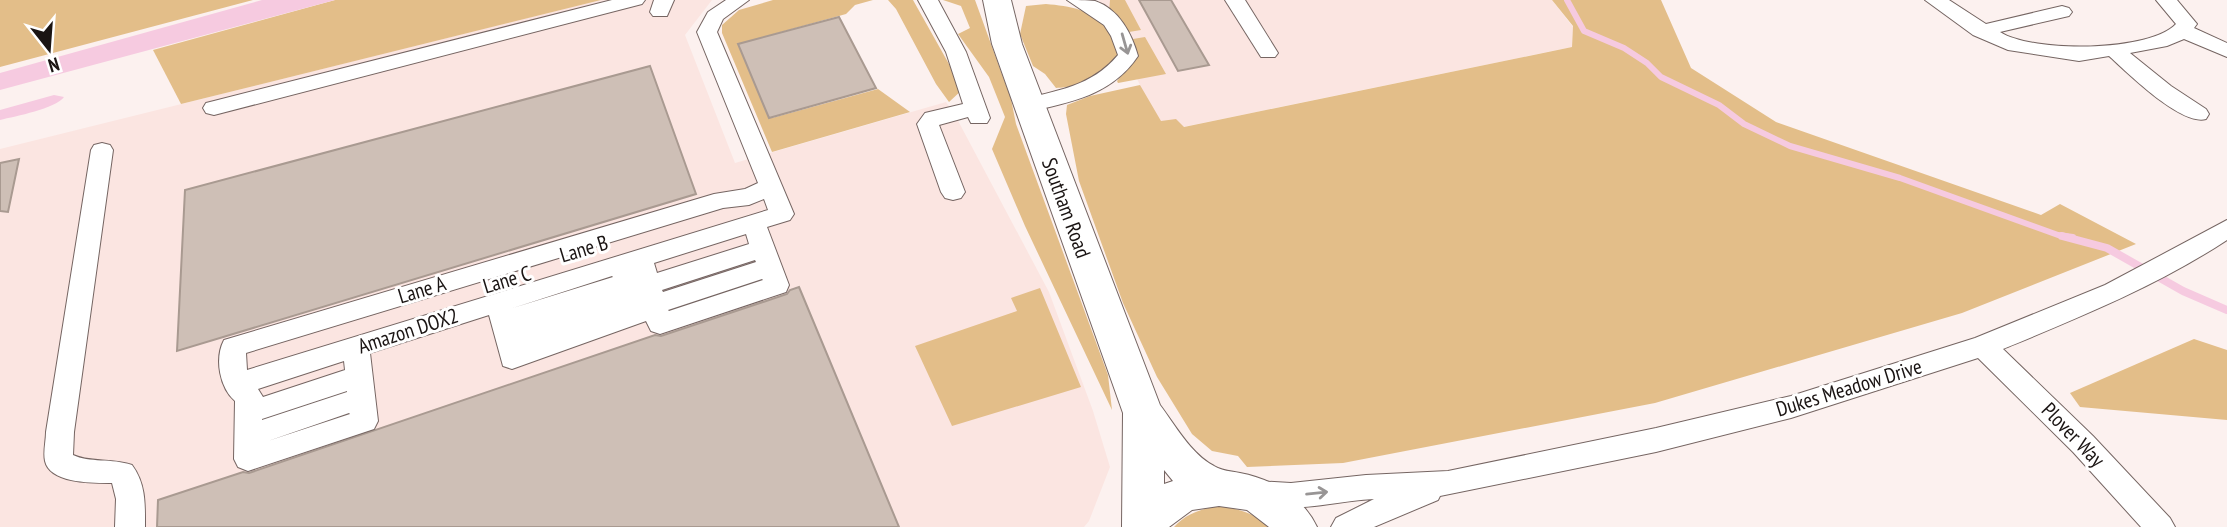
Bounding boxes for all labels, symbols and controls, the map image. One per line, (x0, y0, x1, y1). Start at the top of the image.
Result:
north arrow (14, 14, 84, 84)
one-way arrow (1119, 32, 1132, 54)
text: N (46, 52, 62, 78)
street label: Southam Road (1036, 154, 1097, 262)
street label: Lane B (556, 228, 611, 269)
street label: Lane C (480, 259, 534, 300)
street label: Lane A (395, 269, 449, 310)
street label: Amazon DOX2 (354, 302, 462, 359)
street label: Dukes Meadow Drive (1773, 352, 1925, 423)
street label: Plover Way (2036, 397, 2111, 473)
one-way arrow (1306, 486, 1328, 499)

